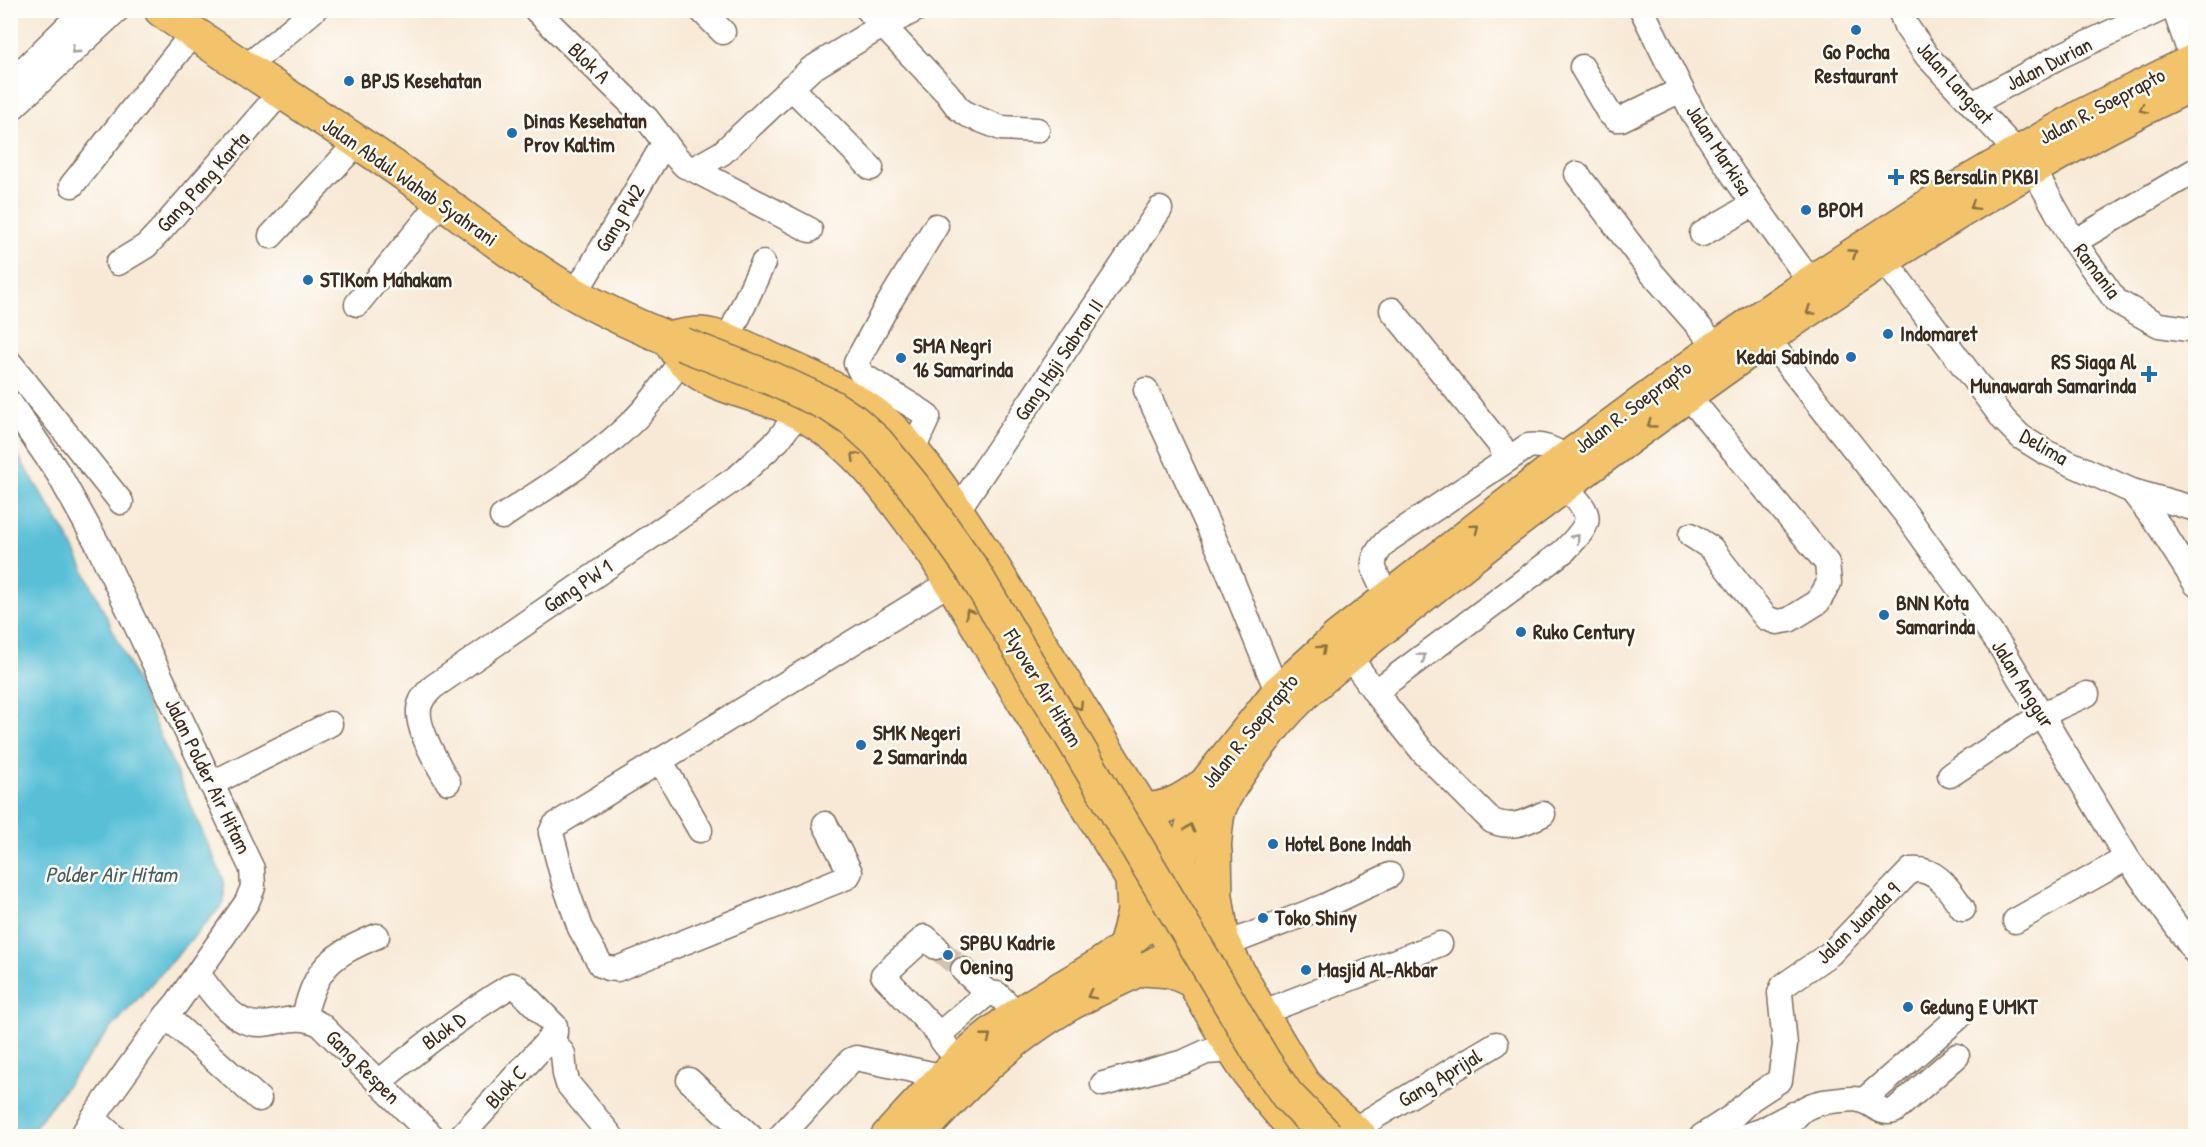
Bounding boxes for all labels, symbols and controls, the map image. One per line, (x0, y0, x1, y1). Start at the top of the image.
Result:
marker: Go Pocha Restaurant (1849, 23, 1863, 37)
street label: Jalan Durian (2001, 30, 2097, 98)
street label: Blok A (562, 35, 617, 90)
street label: Jalan Langsat (1910, 35, 2001, 131)
place label: Go Pocha Restaurant (1815, 37, 1898, 90)
one-way arrow (71, 43, 82, 54)
street label: Jalan R. Soeprapto (2033, 60, 2170, 151)
place label: BPJS Kesehatan (361, 66, 482, 95)
marker: BPJS Kesehatan (342, 74, 356, 88)
street label: Jalan Markisa (1679, 99, 1760, 201)
one-way arrow (2138, 102, 2149, 113)
place label: Dinas Kesehatan Prov Kaltim (524, 106, 647, 159)
street label: Jalan Abdul Wahab Syahrani (317, 110, 504, 253)
street label: Gang Pang Karta (149, 125, 256, 238)
marker: Dinas Kesehatan Prov Kaltim (505, 126, 519, 140)
place label: RS Bersalin PKBI (1910, 162, 2039, 191)
marker: RS Bersalin PKBI (1887, 168, 1905, 186)
street label: Gang PW2 (588, 178, 651, 257)
place label: BPOM (1818, 195, 1863, 224)
one-way arrow (1970, 198, 1980, 210)
marker: BPOM (1799, 203, 1813, 217)
street label: Ramania (2067, 237, 2128, 304)
one-way arrow (1846, 249, 1857, 260)
place label: STIKom Mahakam (320, 265, 452, 294)
marker: STIKom Mahakam (301, 273, 315, 287)
street label: Gang Haji Sabran II (1007, 293, 1110, 427)
one-way arrow (1805, 304, 1816, 315)
place label: Indomaret (1900, 319, 1978, 348)
marker: Indomaret (1881, 327, 1895, 341)
place label: SMA Negri 16 Samarinda (913, 331, 1014, 384)
place label: Kedai Sabindo (1736, 342, 1840, 371)
place label: RS Siaga Al Munawarah Samarinda (1970, 347, 2137, 400)
marker: Kedai Sabindo (1844, 350, 1858, 364)
marker: SMA Negri 16 Samarinda (894, 351, 908, 365)
street label: Jalan R. Soeprapto (1568, 353, 1697, 460)
marker: RS Siaga Al Munawarah Samarinda (2140, 365, 2158, 383)
one-way arrow (1646, 417, 1657, 428)
street label: Delima (2015, 421, 2074, 472)
one-way arrow (851, 452, 862, 463)
one-way arrow (1468, 525, 1479, 536)
one-way arrow (1569, 534, 1580, 545)
street label: Gang PW 1 (537, 552, 618, 619)
place label: BNN Kota Samarinda (1896, 588, 1976, 641)
one-way arrow (966, 608, 977, 619)
marker: BNN Kota Samarinda (1877, 608, 1891, 622)
place label: Ruko Century (1533, 617, 1635, 647)
street label: Flyover Air Hitam (996, 623, 1090, 752)
marker: Ruko Century (1514, 625, 1528, 639)
street label: Jalan Anggur (1985, 634, 2062, 733)
one-way arrow (1315, 645, 1326, 656)
one-way arrow (1415, 653, 1426, 664)
street label: Jalan R. Soeprapto (1194, 667, 1305, 794)
street label: Jalan Polder Air Hitam (158, 693, 259, 858)
one-way arrow (1072, 700, 1084, 710)
place label: SMK Negeri 2 Samarinda (873, 718, 968, 771)
marker: SMK Negeri 2 Samarinda (854, 738, 868, 752)
one-way arrow (1183, 824, 1195, 834)
place label: Hotel Bone Indah (1285, 829, 1411, 858)
marker: Hotel Bone Indah (1266, 837, 1280, 851)
water label: Polder Air Hitam (45, 859, 178, 889)
street label: Jalan Juanda 9 (1809, 875, 1906, 970)
place label: Toko Shiny (1274, 903, 1357, 933)
marker: Toko Shiny (1256, 911, 1270, 925)
place label: SPBU Kadrie Oening (960, 928, 1056, 982)
marker: SPBU Kadrie Oening (941, 948, 955, 962)
place label: Masjid Al-Akbar (1318, 955, 1439, 984)
marker: Masjid Al-Akbar (1299, 963, 1313, 977)
one-way arrow (1086, 988, 1097, 1000)
place label: Gedung E UMKT (1920, 992, 2039, 1022)
marker: Gedung E UMKT (1901, 1000, 1915, 1014)
street label: Blok D (416, 1005, 472, 1056)
street label: Gang Respen (320, 1023, 407, 1110)
one-way arrow (980, 1033, 991, 1044)
street label: Gang Aprijal (1393, 1041, 1487, 1114)
street label: Blok C (478, 1059, 533, 1115)

